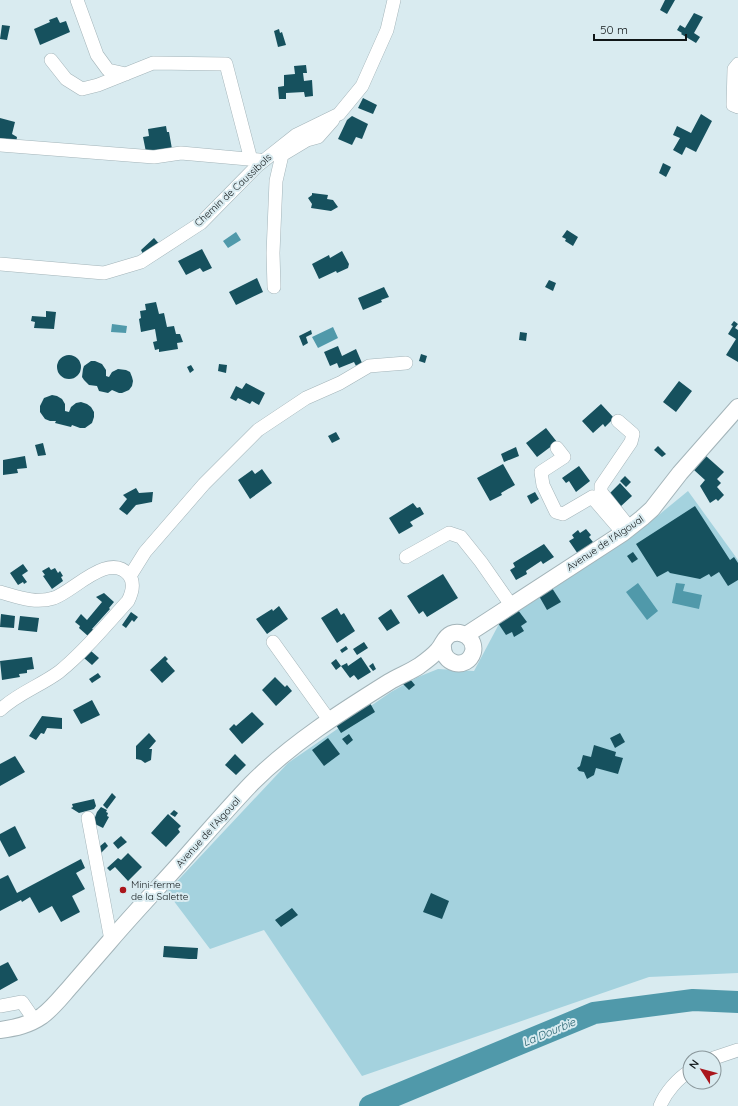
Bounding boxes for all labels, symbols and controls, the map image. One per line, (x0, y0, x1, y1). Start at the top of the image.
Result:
scale bar (594, 16, 686, 42)
text: 50 m (600, 22, 628, 37)
street label: Chemin de Caussibols (192, 151, 275, 229)
street label: Avenue de l'Aigoual (564, 512, 646, 574)
street label: Avenue de l'Aigoual (173, 794, 243, 870)
place label: Mini-ferme de la Salette (131, 878, 189, 903)
marker: Mini-ferme de la Salette (118, 885, 128, 895)
water label: La Dourbie (521, 1014, 578, 1049)
north arrow (682, 1050, 722, 1090)
text: N (686, 1057, 702, 1072)

